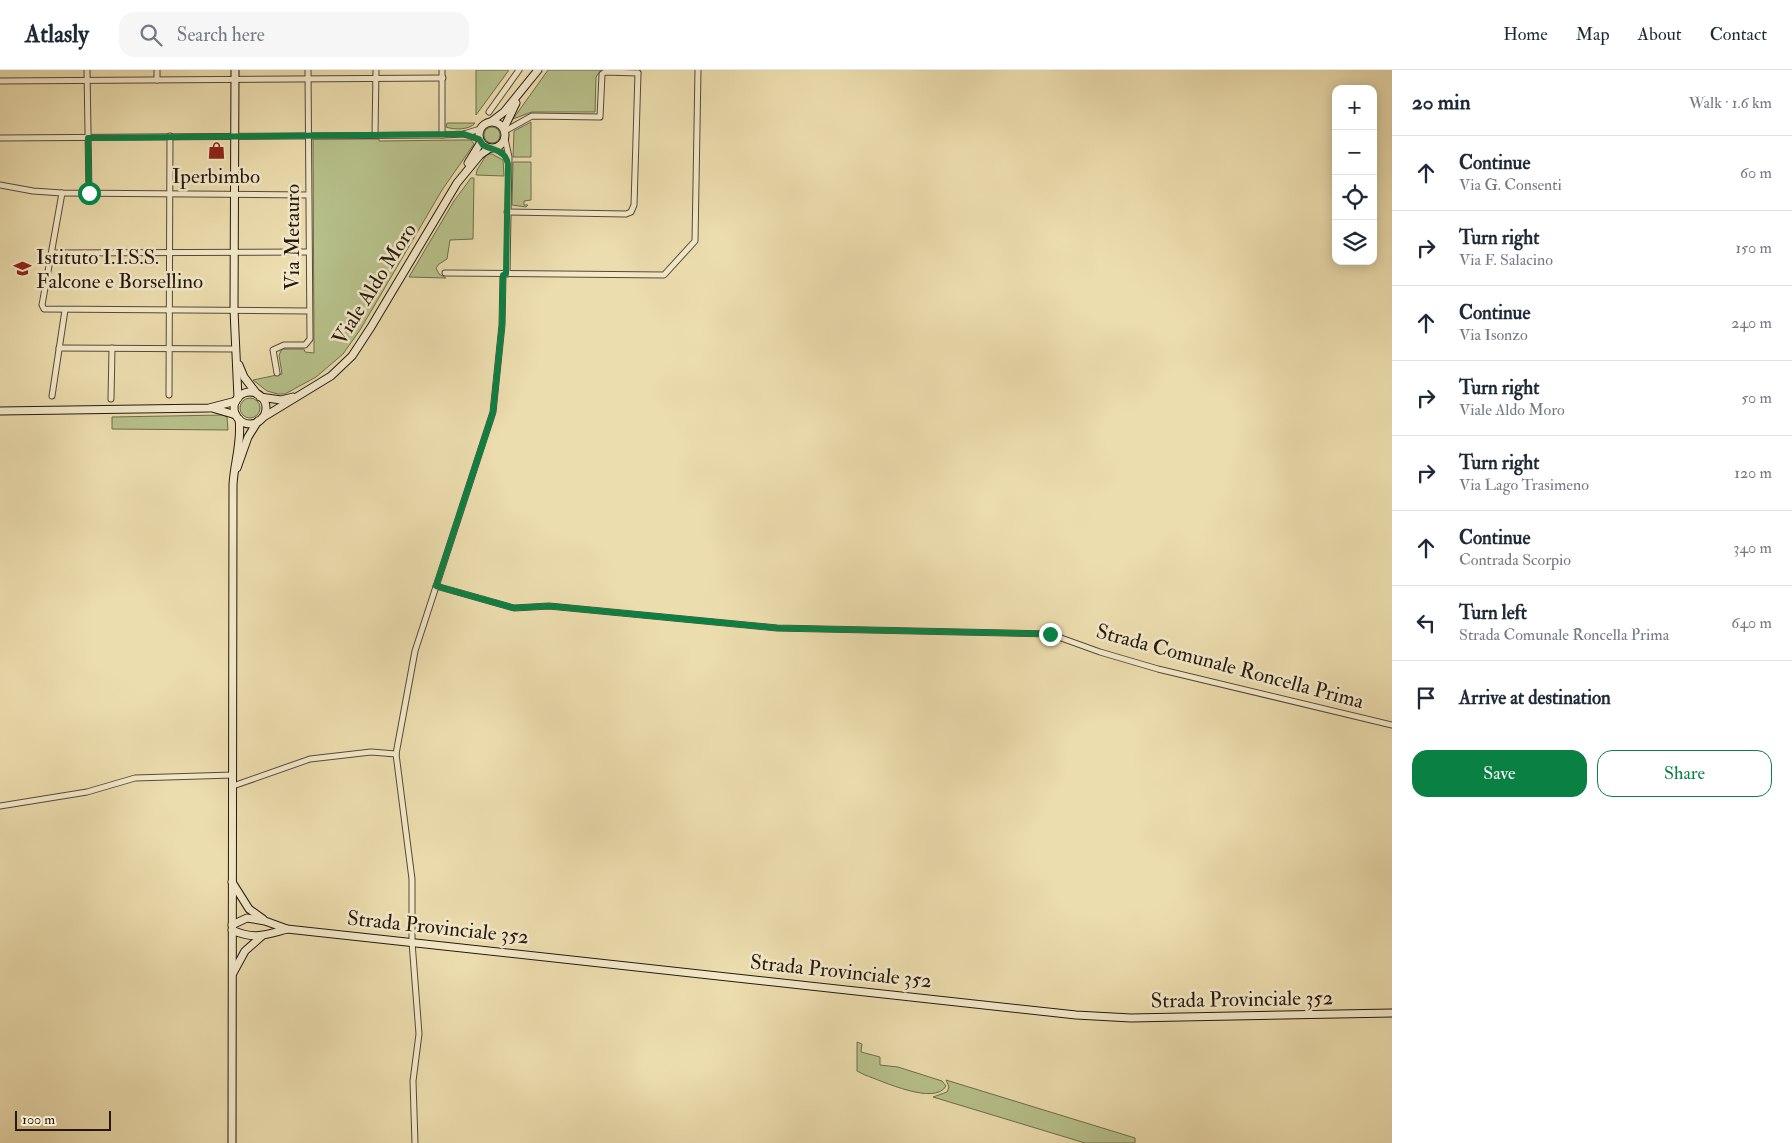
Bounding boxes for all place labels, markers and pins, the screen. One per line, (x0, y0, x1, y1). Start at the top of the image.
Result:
shop icon: Iperbimbo (206, 141, 226, 161)
place label: Iperbimbo (172, 163, 260, 190)
place label: Istituto I.I.S.S. Falcone e Borsellino (36, 244, 203, 295)
school or university icon: Istituto I.I.S.S. Falcone e Borsellino (12, 259, 32, 279)

